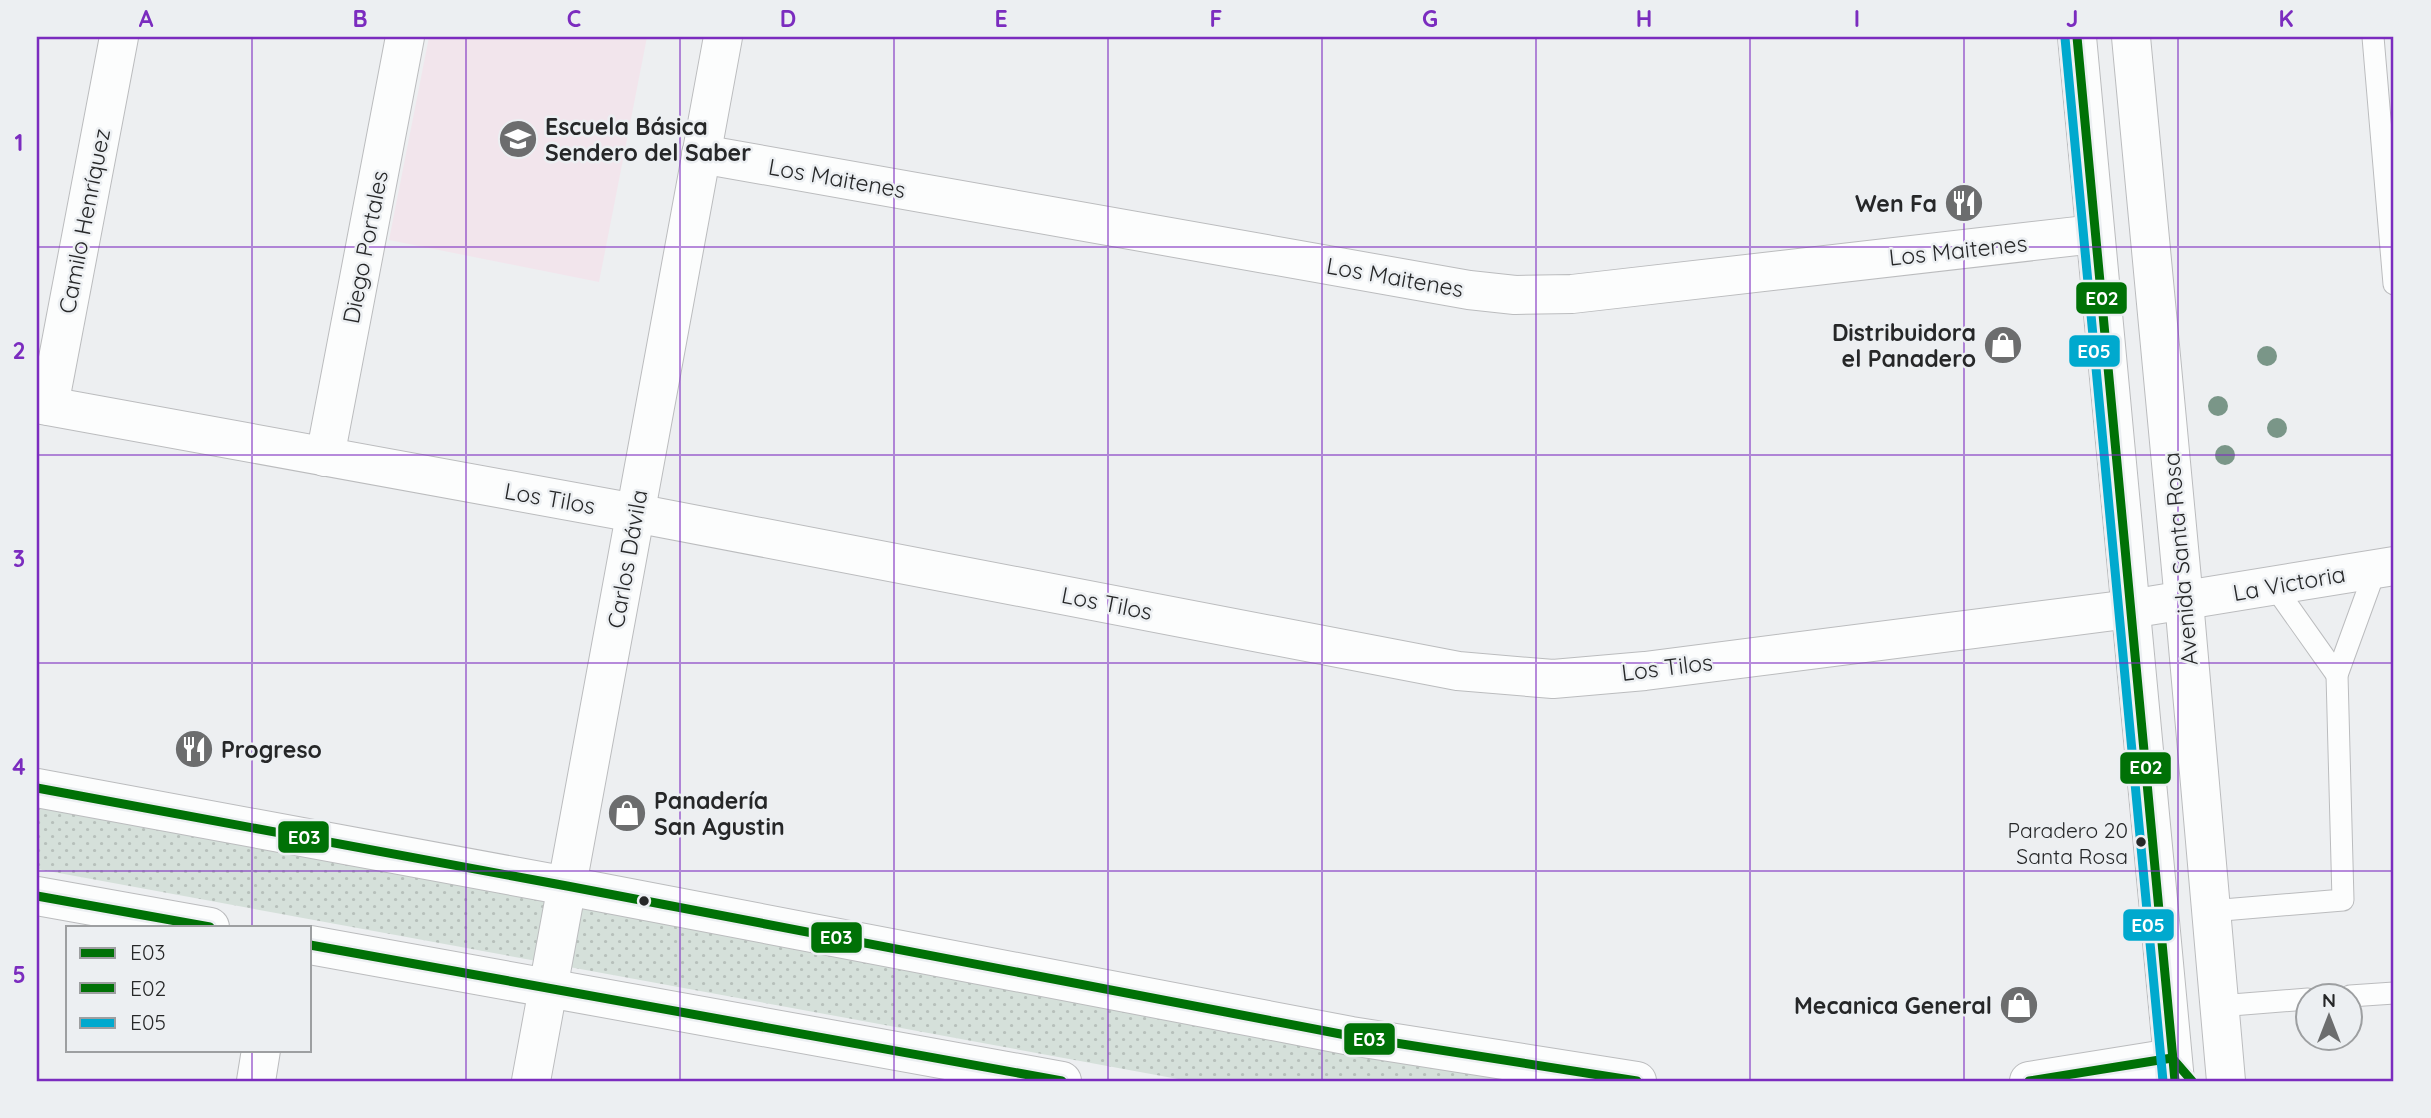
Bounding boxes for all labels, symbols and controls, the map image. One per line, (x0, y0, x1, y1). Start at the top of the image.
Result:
text: A (139, 4, 154, 33)
text: B (352, 4, 368, 33)
text: C (567, 4, 581, 33)
text: D (780, 4, 796, 33)
text: E (994, 4, 1008, 33)
text: F (1210, 4, 1222, 33)
text: G (1422, 4, 1438, 33)
text: H (1636, 4, 1652, 33)
text: I (1854, 4, 1860, 33)
text: J (2066, 4, 2078, 33)
text: K (2278, 4, 2294, 33)
place label: Escuela Básica Sendero del Saber (545, 112, 751, 167)
school or university icon: Escuela Básica Sendero del Saber (497, 118, 539, 160)
street label: Camilo Henríquez (52, 126, 116, 316)
text: 1 (15, 128, 23, 157)
street label: Los Maitenes (766, 152, 908, 204)
street label: Diego Portales (336, 168, 394, 326)
restaurant icon: Wen Fa (1943, 182, 1985, 224)
place label: Wen Fa (1855, 189, 1937, 218)
street label: Los Maitenes (1887, 228, 2029, 272)
street label: Los Maitenes (1324, 251, 1466, 303)
line badge: E02 (2075, 281, 2128, 315)
text: E02 (2085, 286, 2119, 310)
place label: Distribuidora el Panadero (1832, 318, 1976, 373)
shop icon: Distribuidora el Panadero (1982, 324, 2024, 366)
line badge: E05 (2068, 334, 2121, 368)
text: 2 (12, 336, 26, 365)
text: E05 (2077, 339, 2111, 363)
street label: Avenida Santa Rosa (2156, 451, 2204, 667)
street label: Los Tilos (502, 476, 598, 520)
street label: Carlos Dávila (601, 487, 653, 631)
text: 3 (13, 544, 25, 573)
street label: La Victoria (2230, 559, 2348, 607)
street label: Los Tilos (1059, 580, 1155, 626)
street label: Los Tilos (1620, 647, 1714, 687)
restaurant icon: Progreso (173, 728, 215, 770)
place label: Progreso (221, 735, 322, 764)
line badge: E02 (2119, 751, 2172, 785)
text: 4 (12, 752, 26, 781)
text: E02 (2129, 755, 2163, 779)
place label: Panadería San Agustin (654, 786, 785, 841)
shop icon: Panadería San Agustin (606, 792, 648, 834)
place label: Paradero 20 Santa Rosa (2008, 817, 2128, 869)
line badge: E03 (277, 820, 330, 854)
text: E03 (288, 825, 320, 849)
marker: Paradero 20 Santa Rosa (2134, 835, 2148, 849)
unlabelled marker (637, 894, 651, 908)
line badge: E05 (2122, 908, 2175, 942)
text: E05 (2131, 913, 2165, 937)
line badge: E03 (810, 921, 863, 954)
text: E03 (820, 925, 852, 949)
legend (66, 926, 312, 1052)
text: E03 (130, 939, 165, 965)
text: 5 (12, 960, 26, 989)
text: E02 (130, 975, 166, 1001)
north arrow (2294, 982, 2364, 1052)
shop icon: Mecanica General (1998, 984, 2040, 1026)
text: N (2322, 988, 2336, 1012)
place label: Mecanica General (1794, 991, 1992, 1020)
text: E05 (130, 1009, 166, 1035)
line badge: E03 (1343, 1022, 1396, 1056)
text: E03 (1353, 1027, 1385, 1051)

